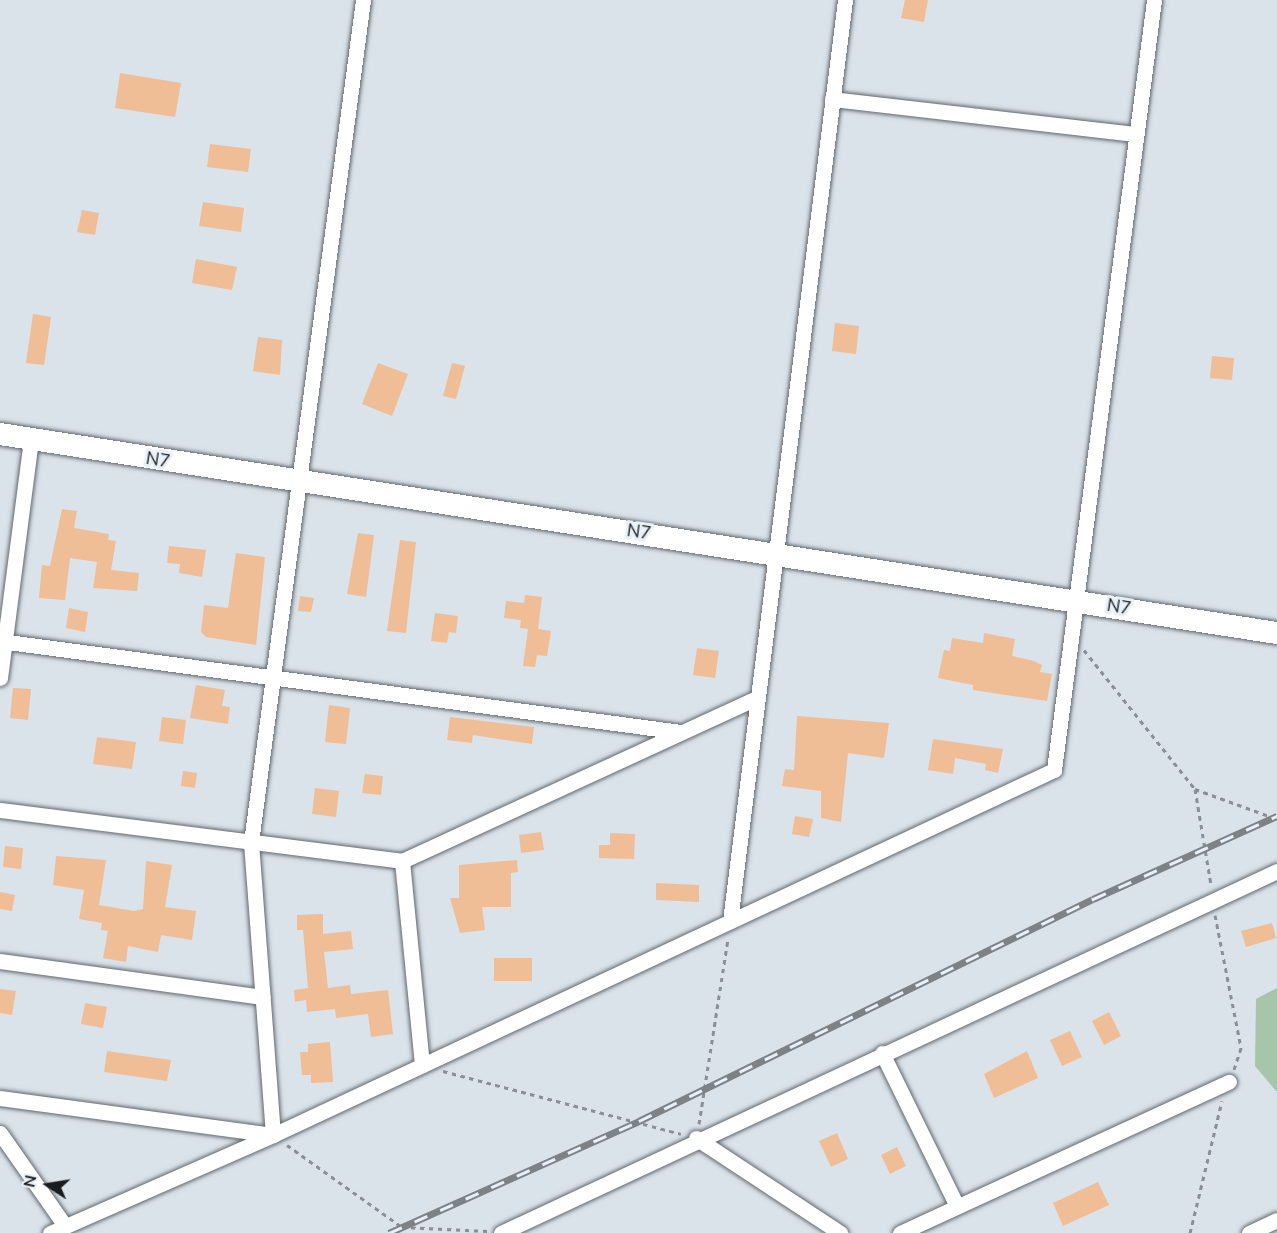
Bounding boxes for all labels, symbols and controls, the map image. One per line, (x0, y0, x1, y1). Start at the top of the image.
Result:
street label: N7 (144, 447, 172, 473)
street label: N7 (626, 520, 652, 544)
street label: N7 (1105, 594, 1133, 620)
north arrow (18, 1155, 78, 1215)
text: N (18, 1173, 42, 1189)

